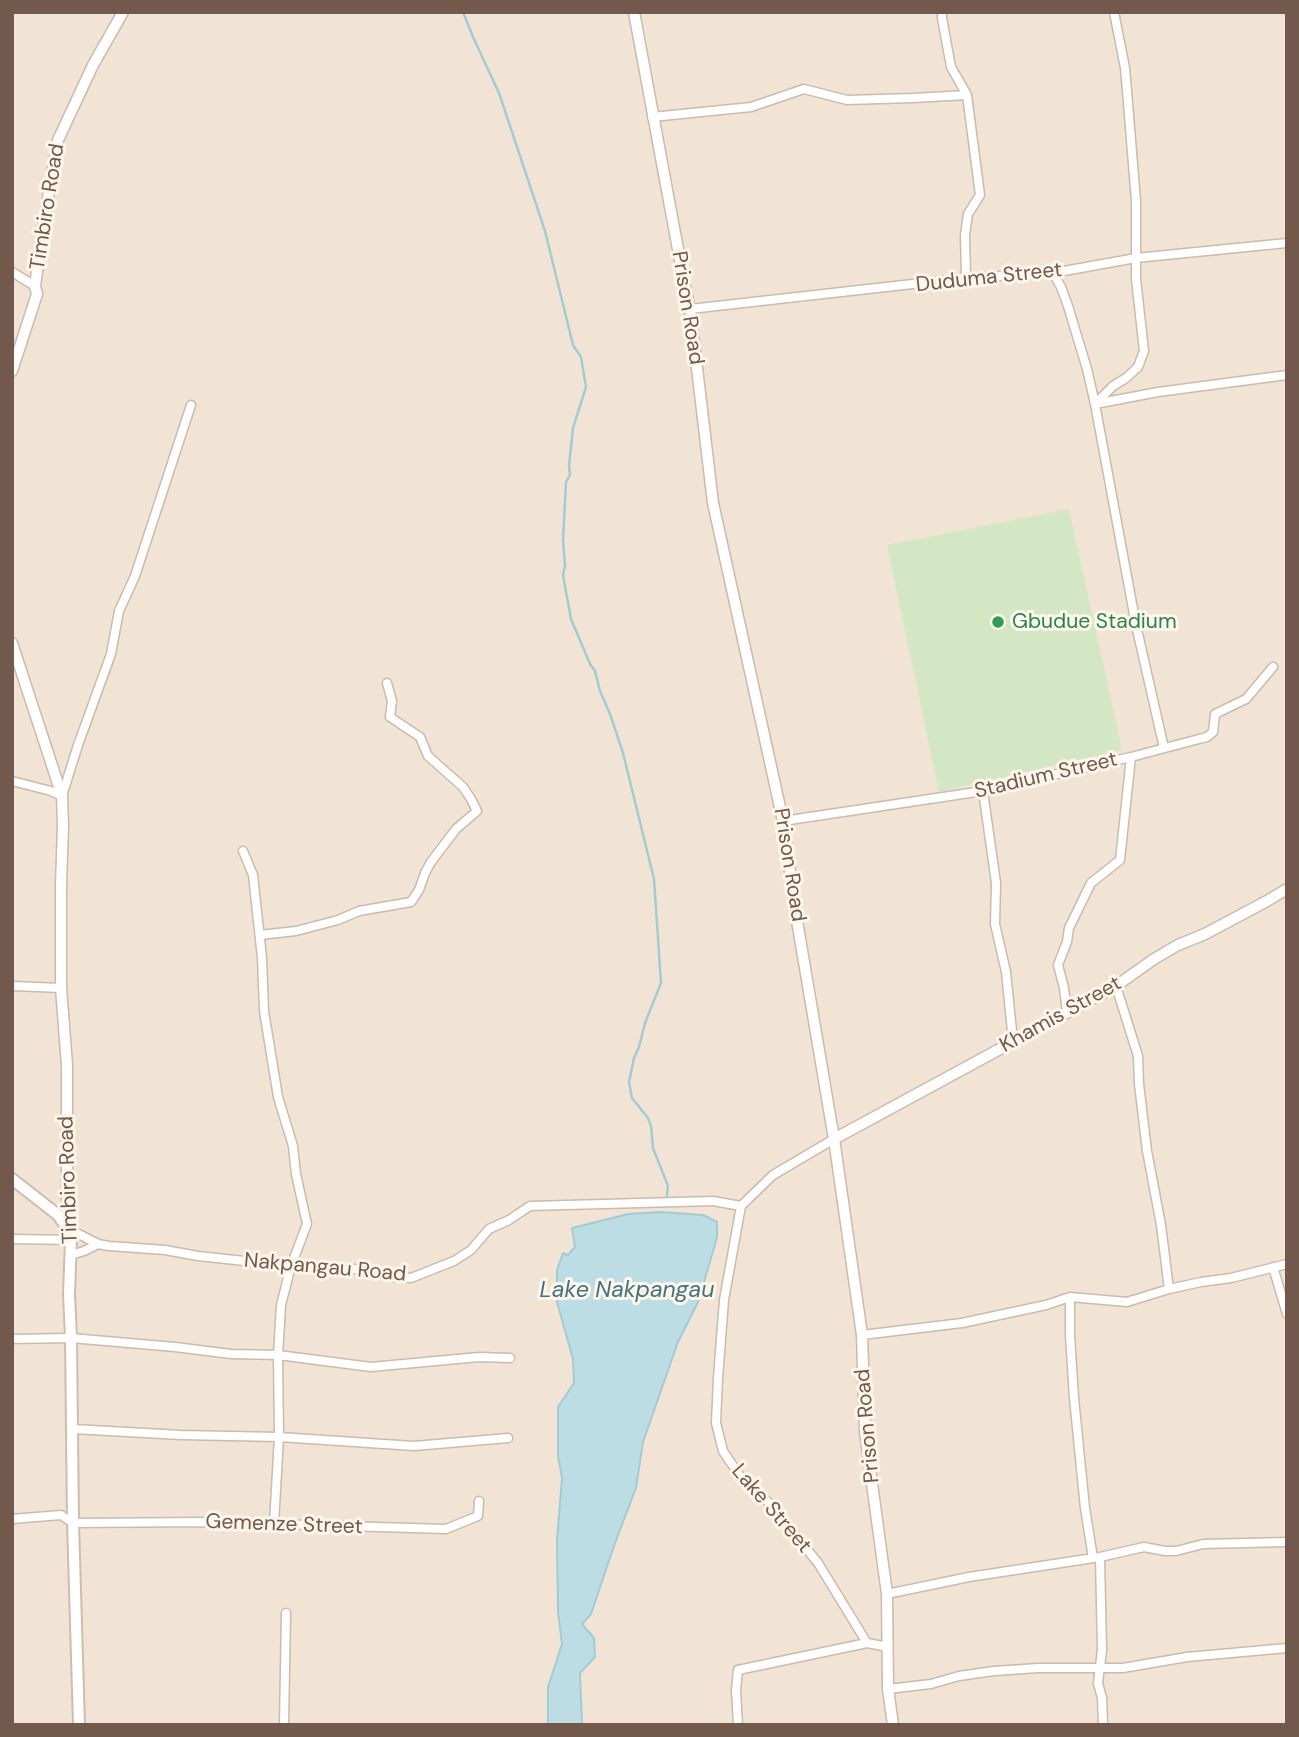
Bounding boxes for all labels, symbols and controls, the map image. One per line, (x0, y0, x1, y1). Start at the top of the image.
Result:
street label: Timbiro Road (26, 142, 70, 272)
street label: Prison Road (666, 249, 708, 367)
street label: Duduma Street (915, 258, 1063, 298)
place label: Gbudue Stadium (1012, 609, 1177, 635)
marker: Gbudue Stadium (990, 614, 1006, 630)
street label: Stadium Street (972, 747, 1120, 805)
street label: Prison Road (768, 806, 810, 924)
street label: Khamis Street (996, 971, 1126, 1059)
street label: Timbiro Road (54, 1116, 84, 1244)
street label: Nakpangau Road (243, 1248, 407, 1288)
water label: Lake Nakpangau (540, 1277, 714, 1305)
street label: Prison Road (850, 1368, 886, 1484)
street label: Lake Street (726, 1459, 816, 1559)
street label: Gemenze Street (205, 1510, 363, 1540)

